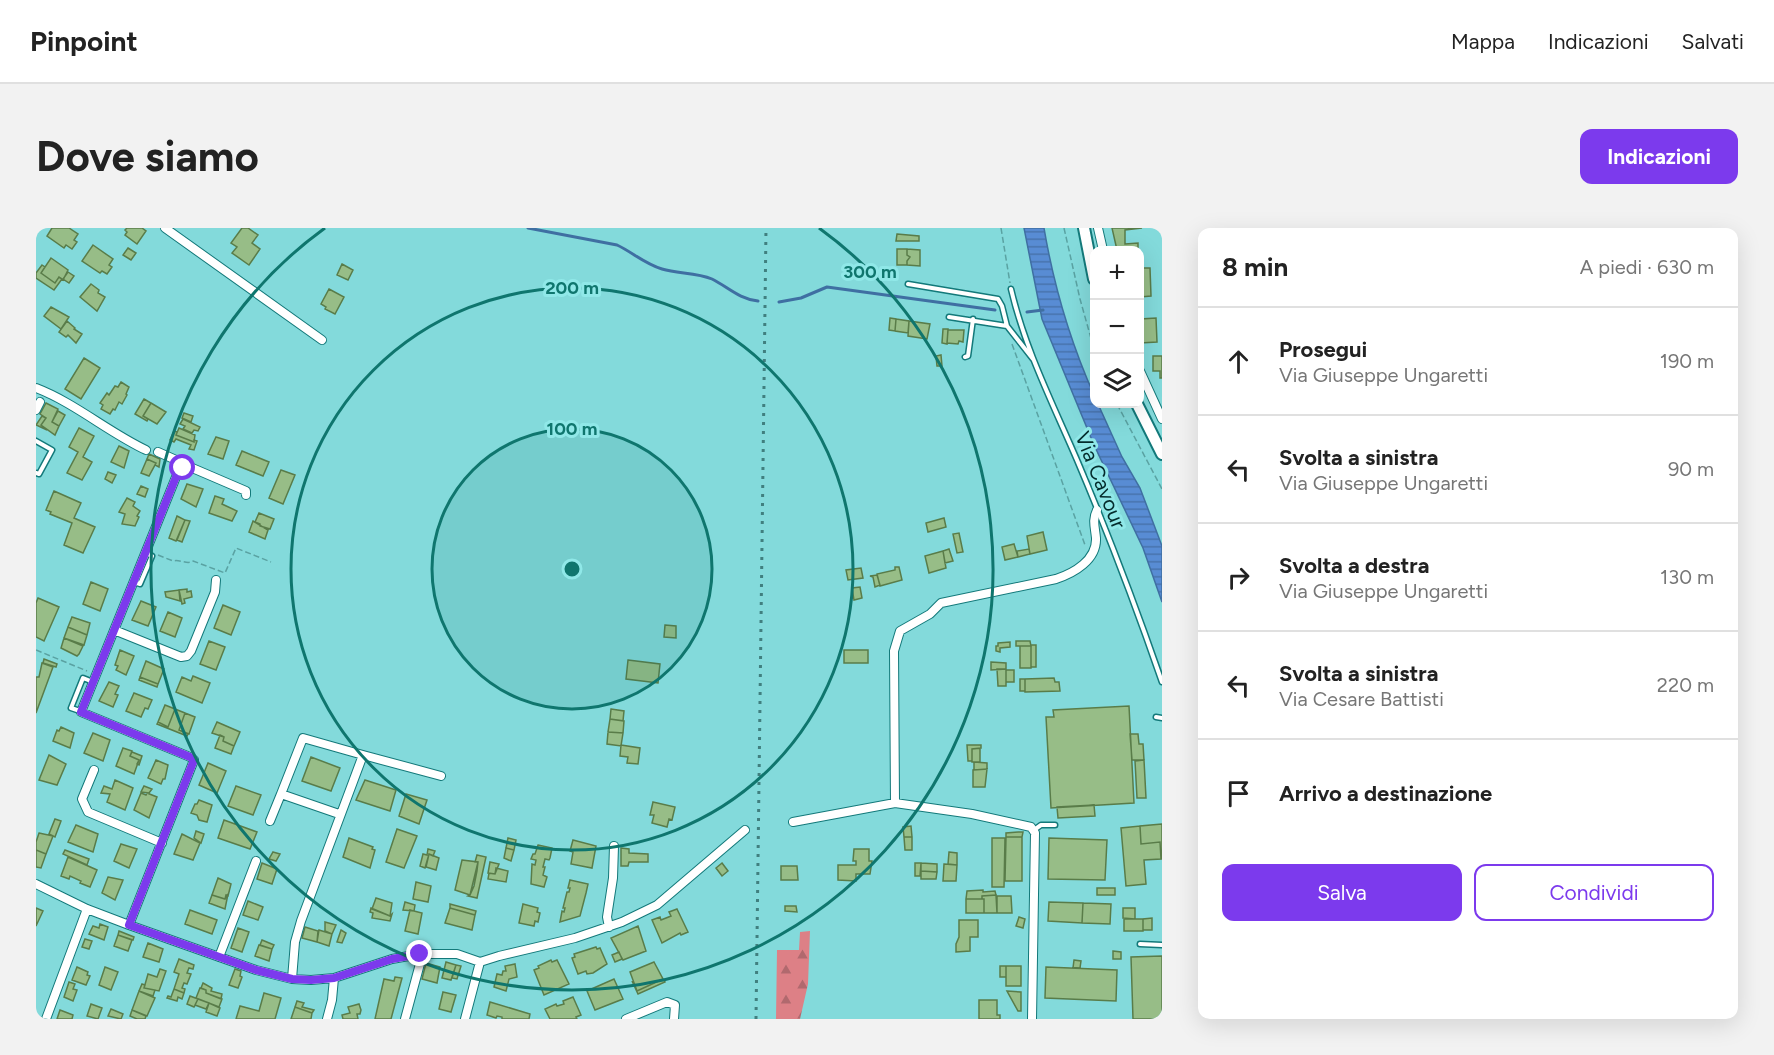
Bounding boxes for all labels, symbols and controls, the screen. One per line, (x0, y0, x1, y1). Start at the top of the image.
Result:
text: Pinpoint (30, 24, 138, 58)
text: Mappa (1451, 29, 1515, 54)
text: Indicazioni (1548, 29, 1649, 54)
text: Salvati (1682, 29, 1744, 54)
button: Indicazioni (1580, 129, 1738, 184)
text: Dove siamo (36, 131, 259, 182)
map controls (1090, 246, 1144, 408)
button: + (1090, 246, 1144, 300)
text: 8 min (1222, 251, 1288, 283)
text: A piedi · 630 m (1580, 255, 1714, 279)
text: 300 m (843, 261, 897, 283)
text: 200 m (545, 277, 599, 299)
button: − (1090, 300, 1144, 354)
text: Prosegui (1279, 336, 1367, 363)
icon: ahead (1222, 345, 1255, 378)
text: 190 m (1660, 349, 1714, 373)
button: layers (1090, 354, 1144, 408)
text: Via Giuseppe Ungaretti (1279, 363, 1488, 387)
text: 100 m (547, 418, 597, 440)
street label: Via Cavour (1070, 428, 1132, 532)
text: Svolta a sinistra (1279, 444, 1438, 471)
icon: left (1222, 453, 1255, 486)
route start (169, 454, 195, 480)
text: 90 m (1668, 457, 1714, 481)
text: Via Giuseppe Ungaretti (1279, 471, 1488, 495)
text: Svolta a destra (1279, 552, 1429, 579)
centre of rings (562, 559, 582, 579)
icon: right (1222, 561, 1255, 594)
text: 130 m (1660, 565, 1714, 589)
text: Via Giuseppe Ungaretti (1279, 579, 1488, 603)
text: Svolta a sinistra (1279, 660, 1438, 687)
icon: left (1222, 669, 1255, 702)
text: 220 m (1657, 673, 1714, 697)
text: Via Cesare Battisti (1279, 687, 1444, 711)
icon: arrive (1222, 777, 1255, 810)
text: Arrivo a destinazione (1279, 780, 1492, 807)
button: Salva (1222, 864, 1462, 921)
button: Condividi (1474, 864, 1714, 921)
route end (406, 940, 432, 966)

